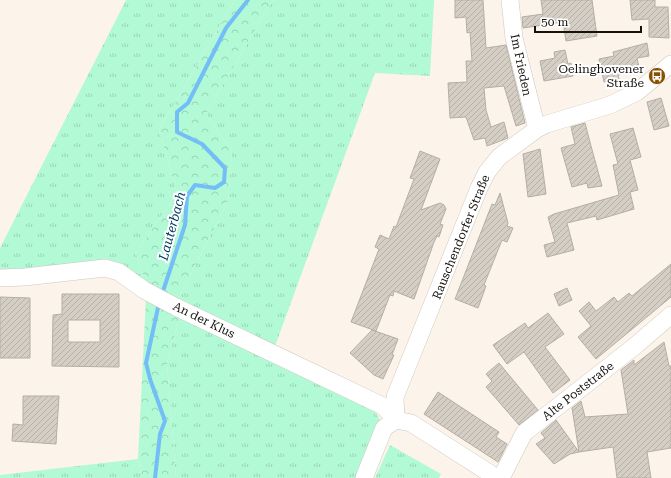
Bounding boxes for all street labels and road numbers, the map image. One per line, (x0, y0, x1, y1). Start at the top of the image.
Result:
street label: Im Frieden (508, 33, 534, 98)
street label: Rauschendorfer Straße (430, 172, 493, 301)
street label: An der Klus (171, 299, 237, 341)
street label: Alte Poststraße (539, 359, 617, 423)

